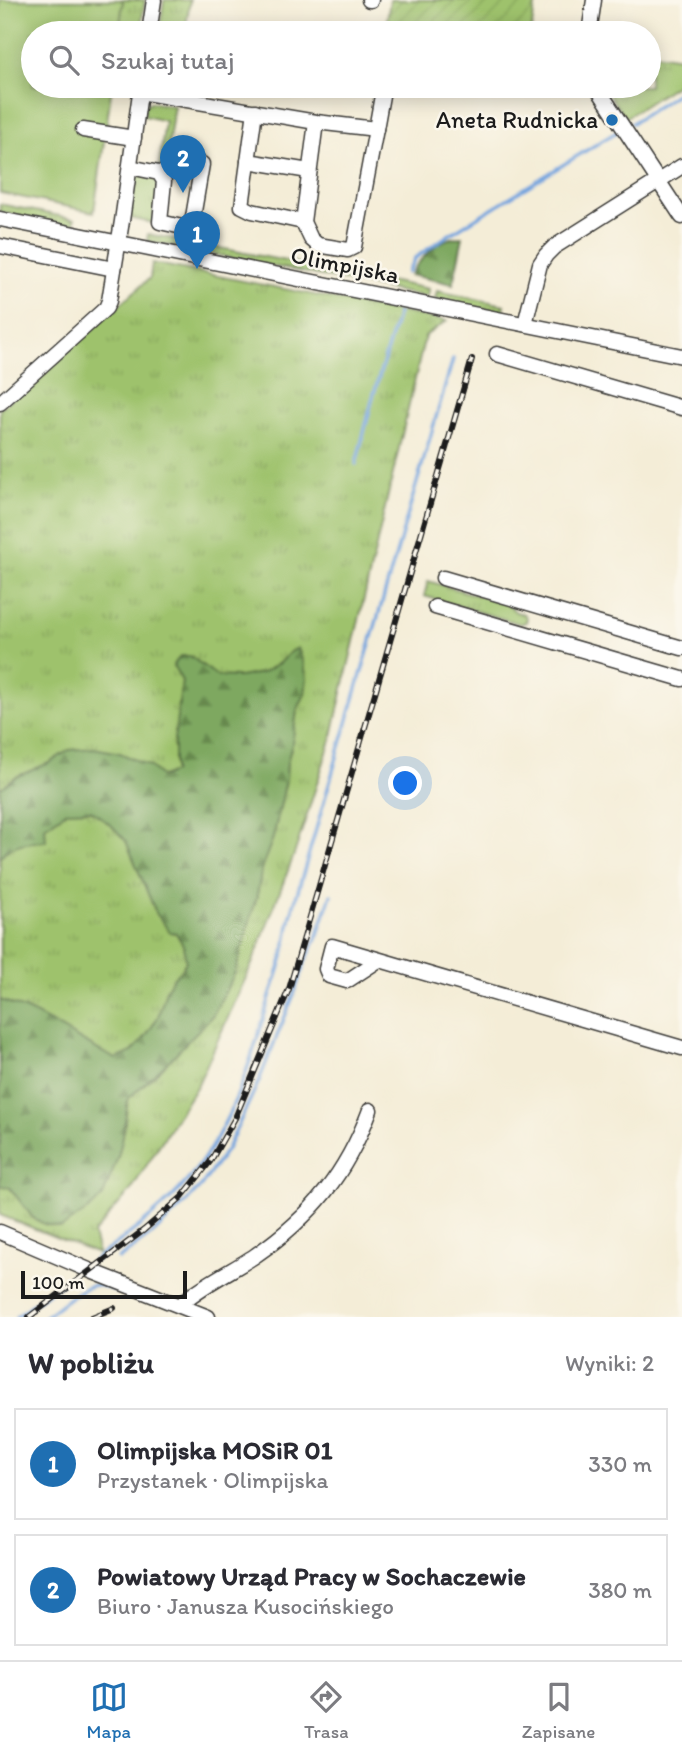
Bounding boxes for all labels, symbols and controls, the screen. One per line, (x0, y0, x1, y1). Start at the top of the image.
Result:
search box (21, 21, 661, 98)
icon: search (45, 41, 83, 79)
text: Szukaj tutaj (101, 44, 234, 76)
place label: Aneta Rudnicka (436, 105, 598, 134)
marker: Aneta Rudnicka (604, 112, 620, 128)
pin: 2 (160, 135, 206, 193)
pin: 1 (174, 211, 220, 269)
street label: Olimpijska (288, 240, 402, 289)
your location (388, 766, 422, 800)
scale bar (21, 1268, 187, 1300)
text: 100 m (32, 1271, 84, 1294)
text: W pobliżu (28, 1344, 154, 1381)
text: Wyniki: 2 (565, 1349, 654, 1377)
text: Olimpijska MOSiR 01 (97, 1434, 332, 1466)
text: 1 (48, 1450, 58, 1478)
text: 330 m (588, 1450, 652, 1478)
text: Przystanek · Olimpijska (97, 1466, 329, 1494)
text: Powiatowy Urząd Pracy w Sochaczewie (97, 1560, 526, 1592)
text: 2 (47, 1576, 59, 1604)
text: 380 m (588, 1576, 652, 1604)
text: Biuro · Janusza Kusocińskiego (97, 1592, 394, 1620)
tab: Mapa (87, 1678, 131, 1743)
tab: Trasa (304, 1678, 348, 1743)
tab: Zapisane (522, 1678, 595, 1743)

